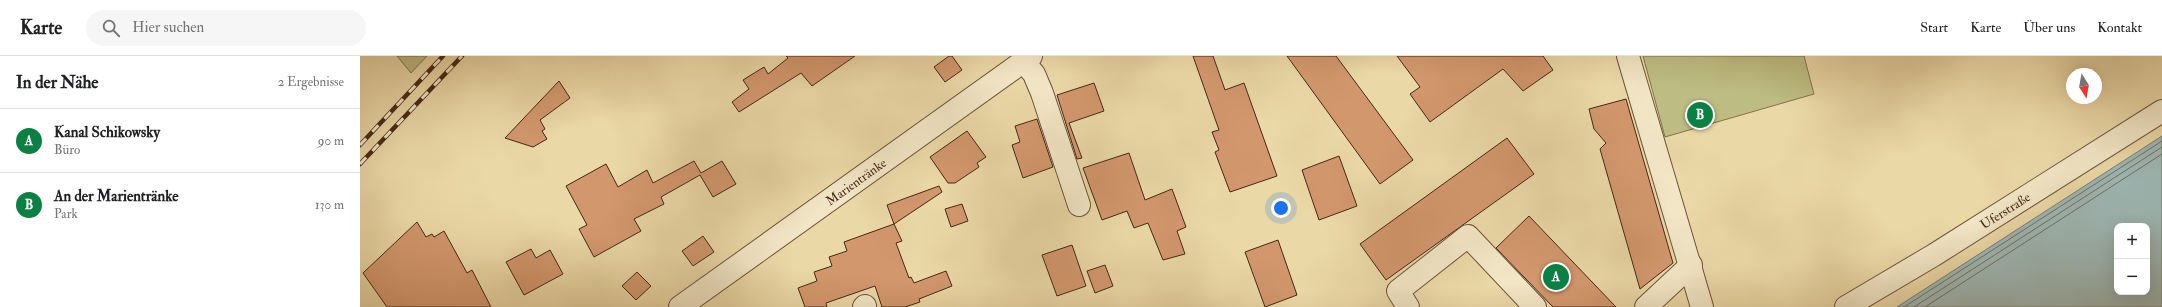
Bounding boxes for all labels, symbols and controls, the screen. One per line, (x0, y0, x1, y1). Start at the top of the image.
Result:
search box (86, 10, 366, 46)
text: Karte (20, 16, 62, 40)
icon: search (100, 17, 122, 39)
text: Hier suchen (132, 18, 204, 37)
text: Start (1920, 19, 1948, 36)
text: Karte (1970, 19, 2001, 36)
text: Über uns (2023, 19, 2075, 36)
text: Kontakt (2097, 19, 2142, 36)
north arrow (2066, 68, 2102, 104)
text: In der Nähe (16, 72, 98, 93)
text: 2 Ergebnisse (278, 74, 344, 90)
pin: B (1687, 100, 1713, 130)
text: Kanal Schikowsky (54, 123, 160, 142)
text: A (25, 133, 33, 149)
text: 90 m (318, 133, 344, 149)
text: Büro (54, 142, 80, 158)
street label: Marientränke (823, 155, 890, 209)
text: An der Marientränke (54, 187, 178, 206)
street label: Uferstraße (1977, 189, 2034, 233)
text: B (25, 197, 33, 213)
text: 130 m (315, 197, 344, 213)
your location (1271, 198, 1291, 218)
text: Park (54, 206, 78, 222)
map controls (2114, 223, 2150, 295)
button: + (2114, 223, 2150, 259)
button: − (2114, 259, 2150, 295)
pin: A (1543, 262, 1569, 292)

